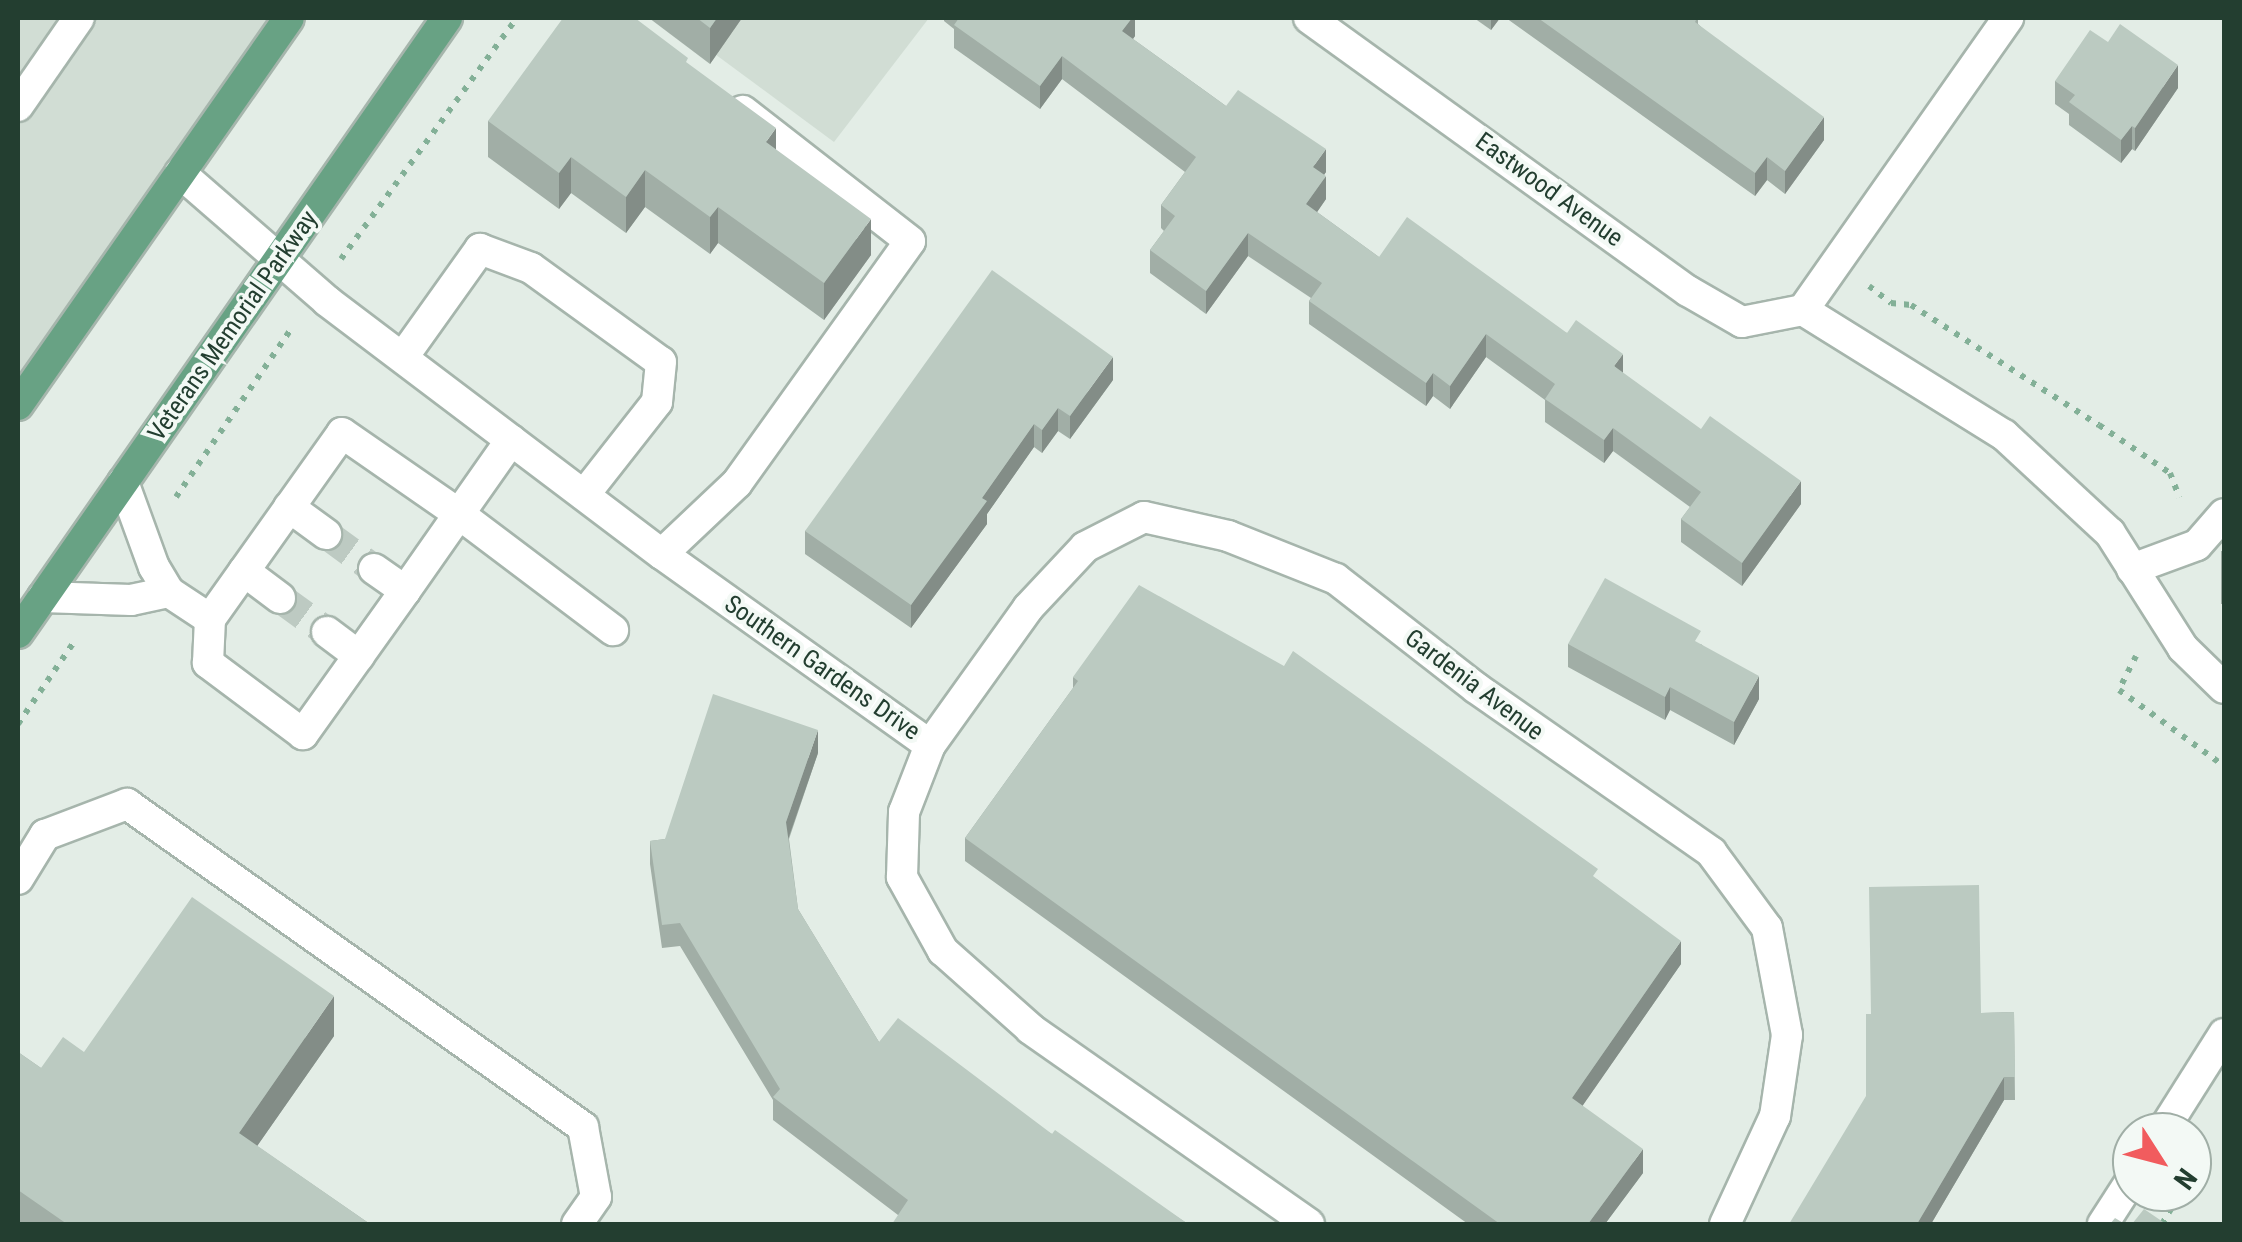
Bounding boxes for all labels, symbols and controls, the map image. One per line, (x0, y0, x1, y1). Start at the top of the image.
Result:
street label: Eastwood Avenue (1470, 127, 1628, 253)
street label: Veterans Memorial Parkway (142, 205, 324, 447)
street label: Southern Gardens Drive (719, 589, 925, 747)
street label: Gardenia Avenue (1399, 623, 1549, 747)
north arrow (2112, 1112, 2212, 1212)
text: N (2167, 1162, 2203, 1195)

